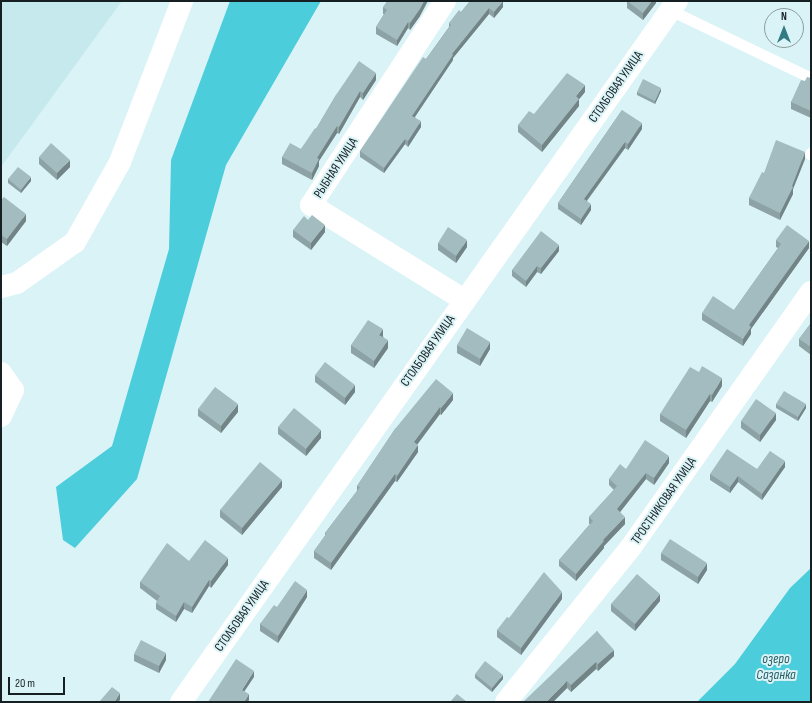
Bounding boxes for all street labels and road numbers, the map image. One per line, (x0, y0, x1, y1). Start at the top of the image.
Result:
street label: СТОЛБОВАЯ УЛИЦА (586, 48, 646, 126)
street label: РЫБНАЯ УЛИЦА (311, 135, 361, 201)
street label: СТОЛБОВАЯ УЛИЦА (398, 312, 458, 390)
street label: ТРОСТНИКОВАЯ УЛИЦА (628, 455, 700, 547)
street label: СТОЛБОВАЯ УЛИЦА (212, 577, 272, 655)

